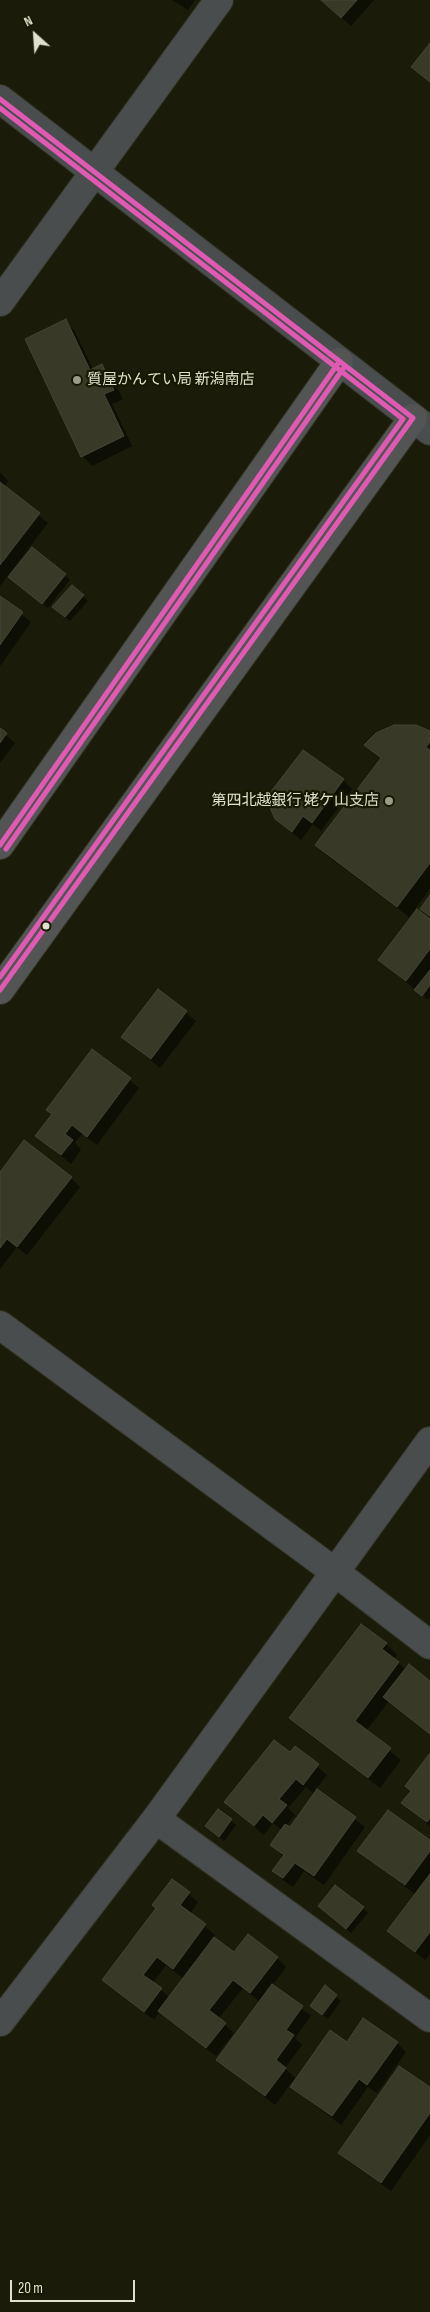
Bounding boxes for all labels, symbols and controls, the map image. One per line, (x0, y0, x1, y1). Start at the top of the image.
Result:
north arrow (10, 10, 60, 60)
text: N (21, 12, 35, 30)
place label: 質屋かんてい局 新潟南店 (87, 371, 254, 389)
marker: 質屋かんてい局 新潟南店 (71, 374, 83, 386)
place label: 第四北越銀行 姥ケ山支店 (212, 792, 379, 810)
marker: 第四北越銀行 姥ケ山支店 (383, 795, 395, 807)
unlabelled marker (41, 921, 51, 931)
scale bar (12, 2270, 138, 2302)
text: 20 m (18, 2279, 43, 2298)

